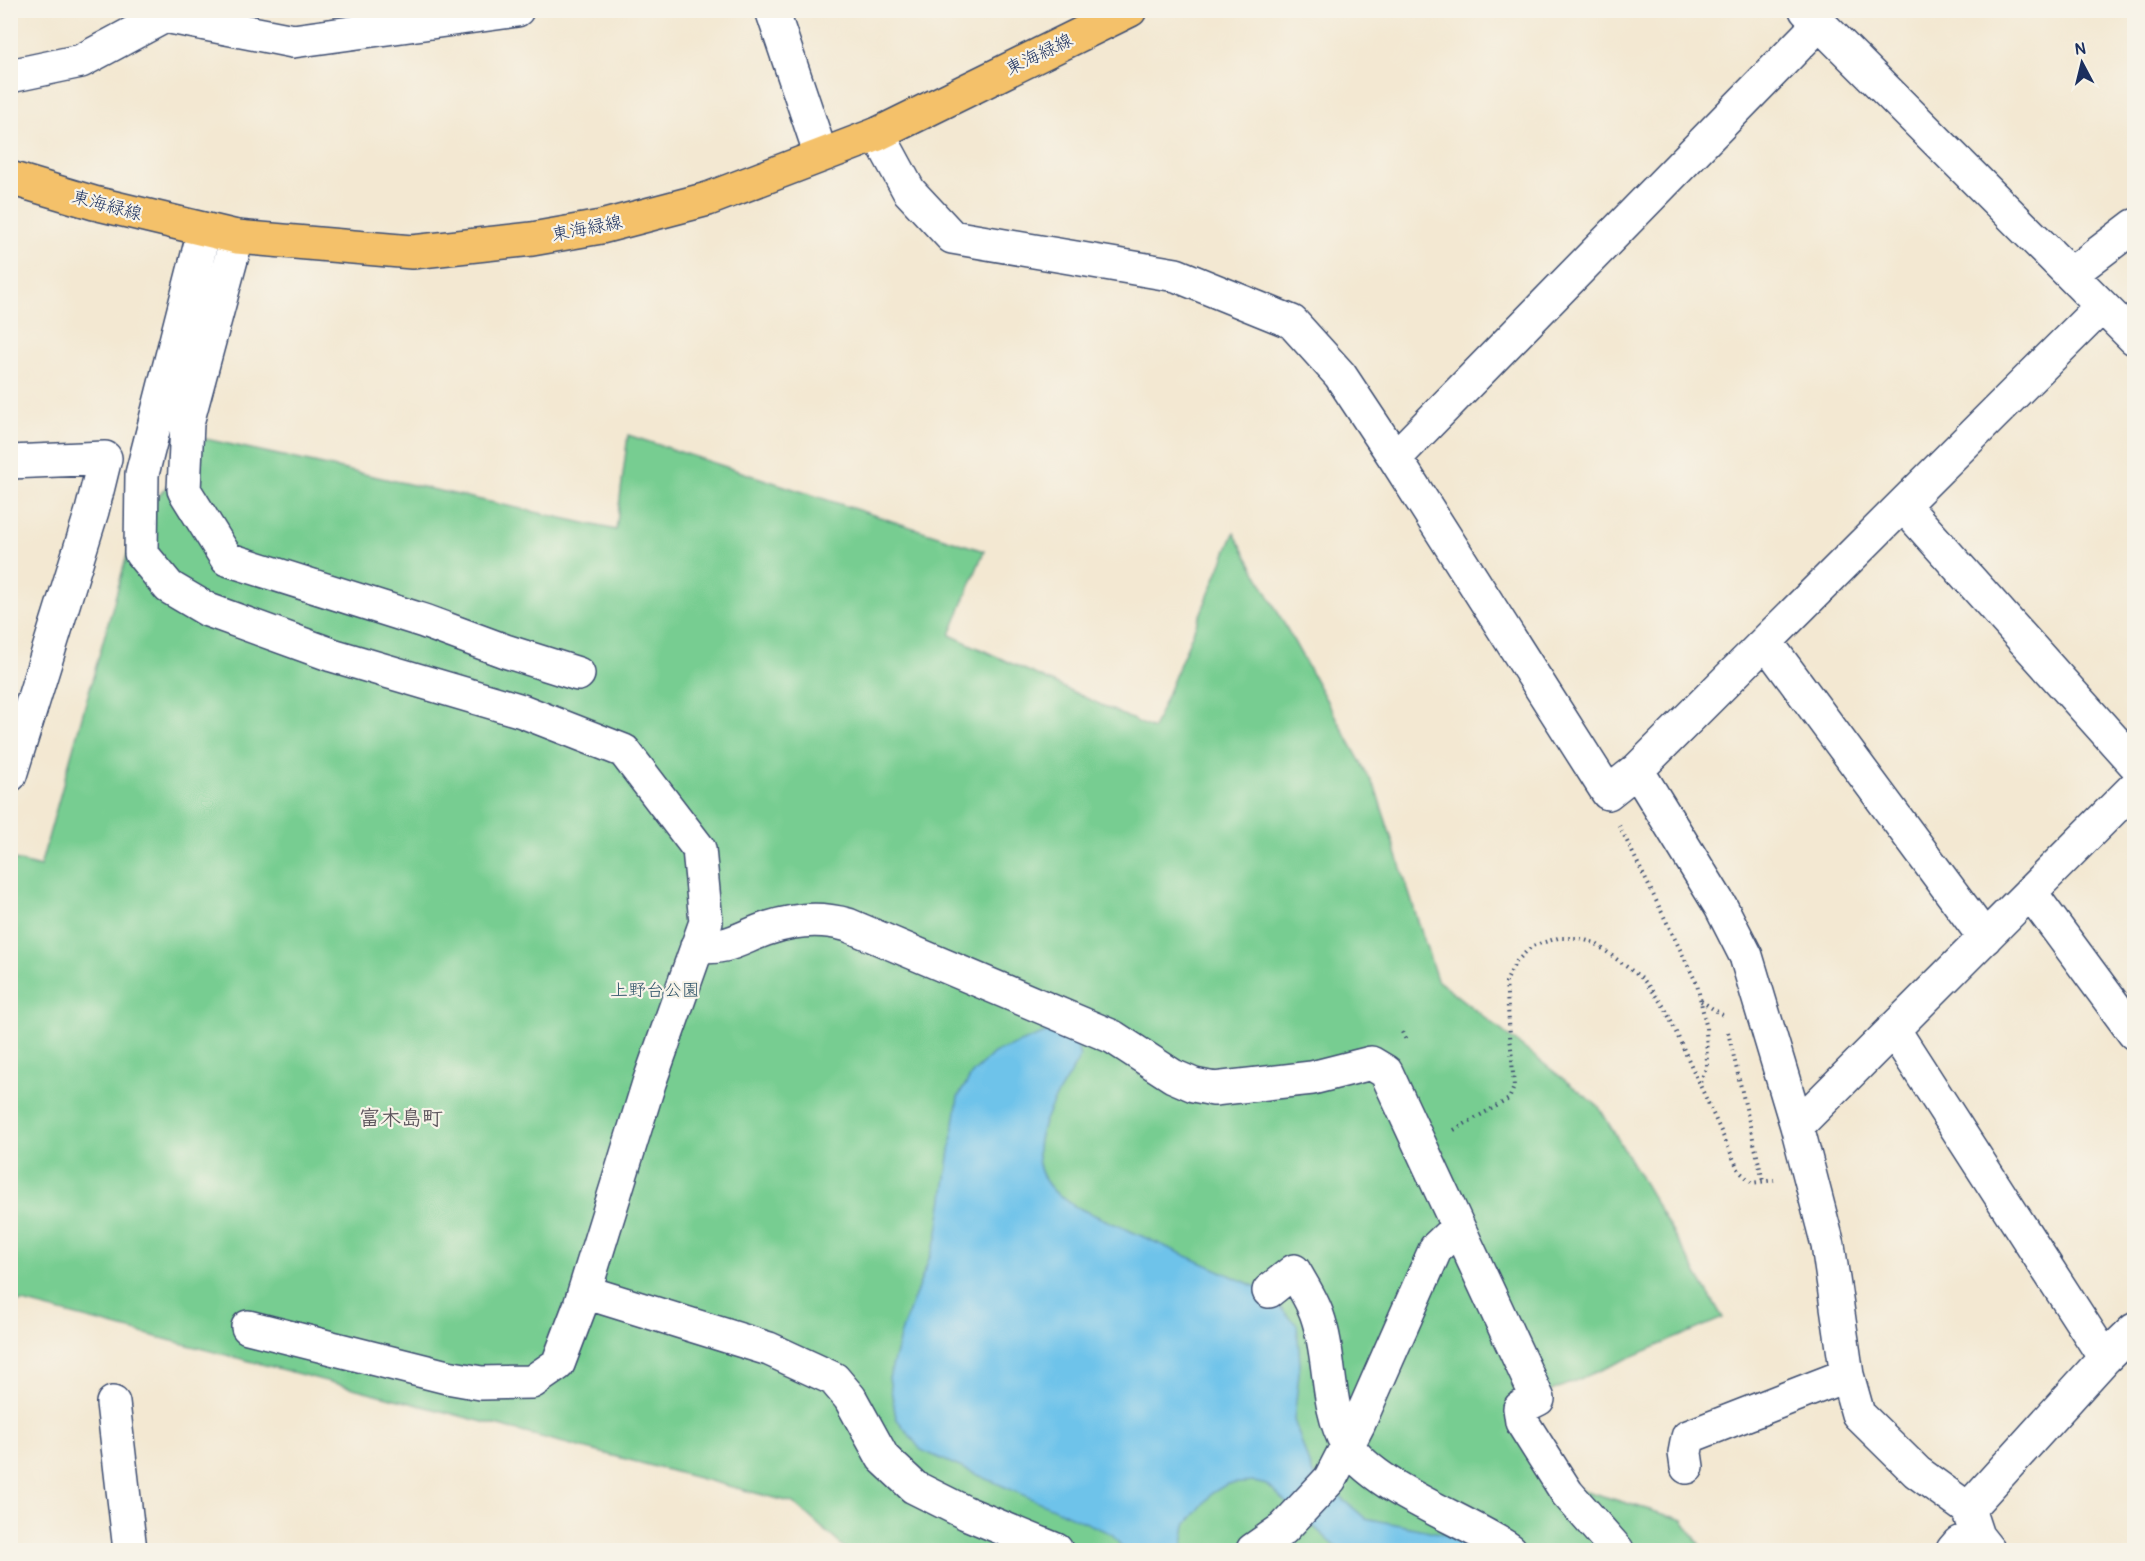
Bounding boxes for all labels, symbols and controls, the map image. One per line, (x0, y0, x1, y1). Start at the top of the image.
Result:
street label: 東海緑線 (1002, 28, 1077, 81)
north arrow (2052, 33, 2112, 93)
text: N (2074, 38, 2087, 60)
street label: 東海緑線 (69, 185, 145, 226)
street label: 東海緑線 (550, 210, 625, 247)
park label: 上野台公園 (610, 979, 700, 1002)
district label: 富木島町 (359, 1105, 443, 1132)

